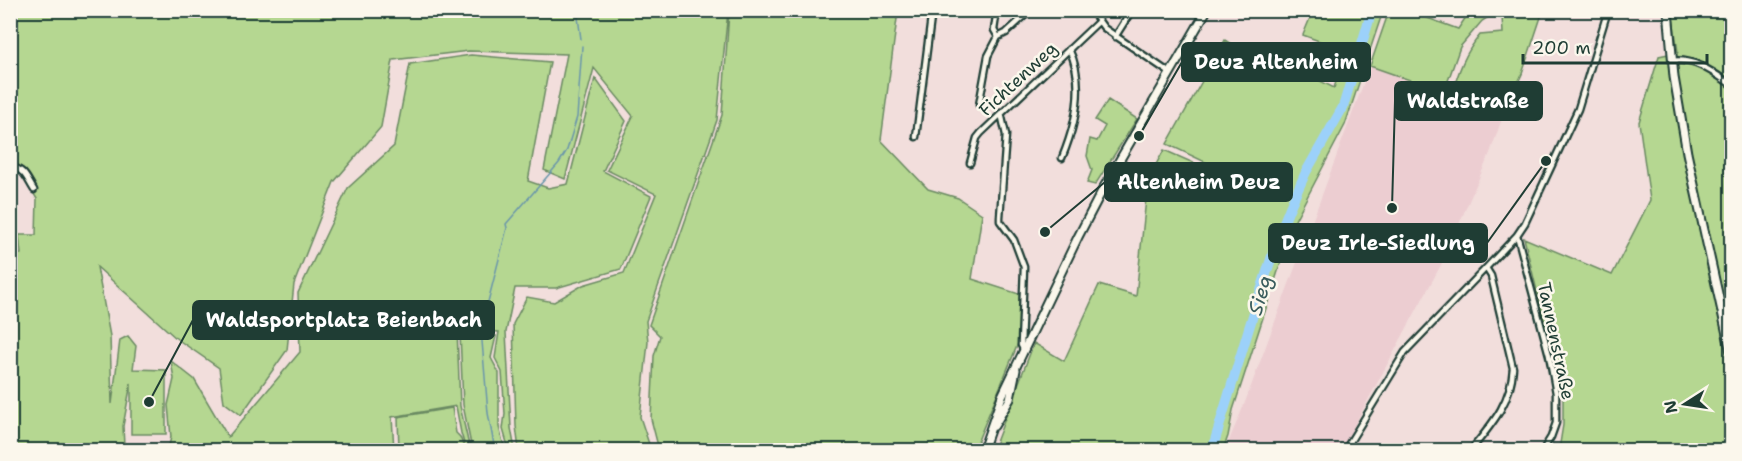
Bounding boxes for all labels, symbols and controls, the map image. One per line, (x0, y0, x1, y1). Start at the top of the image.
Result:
scale bar (1523, 27, 1708, 65)
street label: Fichtenweg (974, 36, 1062, 122)
text: 200 m (1532, 36, 1591, 60)
callout: Deuz Altenheim (1182, 43, 1370, 81)
text: Deuz Altenheim (1194, 49, 1358, 75)
callout: Waldstraße (1395, 82, 1542, 120)
text: Waldstraße (1407, 88, 1529, 114)
callout: Altenheim Deuz (1105, 163, 1292, 201)
text: Altenheim Deuz (1117, 169, 1281, 195)
callout: Deuz Irle-Siedlung (1269, 224, 1487, 262)
text: Deuz Irle-Siedlung (1281, 230, 1475, 256)
water label: Sieg (1242, 272, 1278, 318)
street label: Tannenstraße (1532, 280, 1580, 402)
callout: Waldsportplatz Beienbach (193, 301, 494, 339)
text: Waldsportplatz Beienbach (206, 307, 482, 333)
north arrow (1655, 374, 1715, 434)
text: N (1659, 399, 1682, 415)

